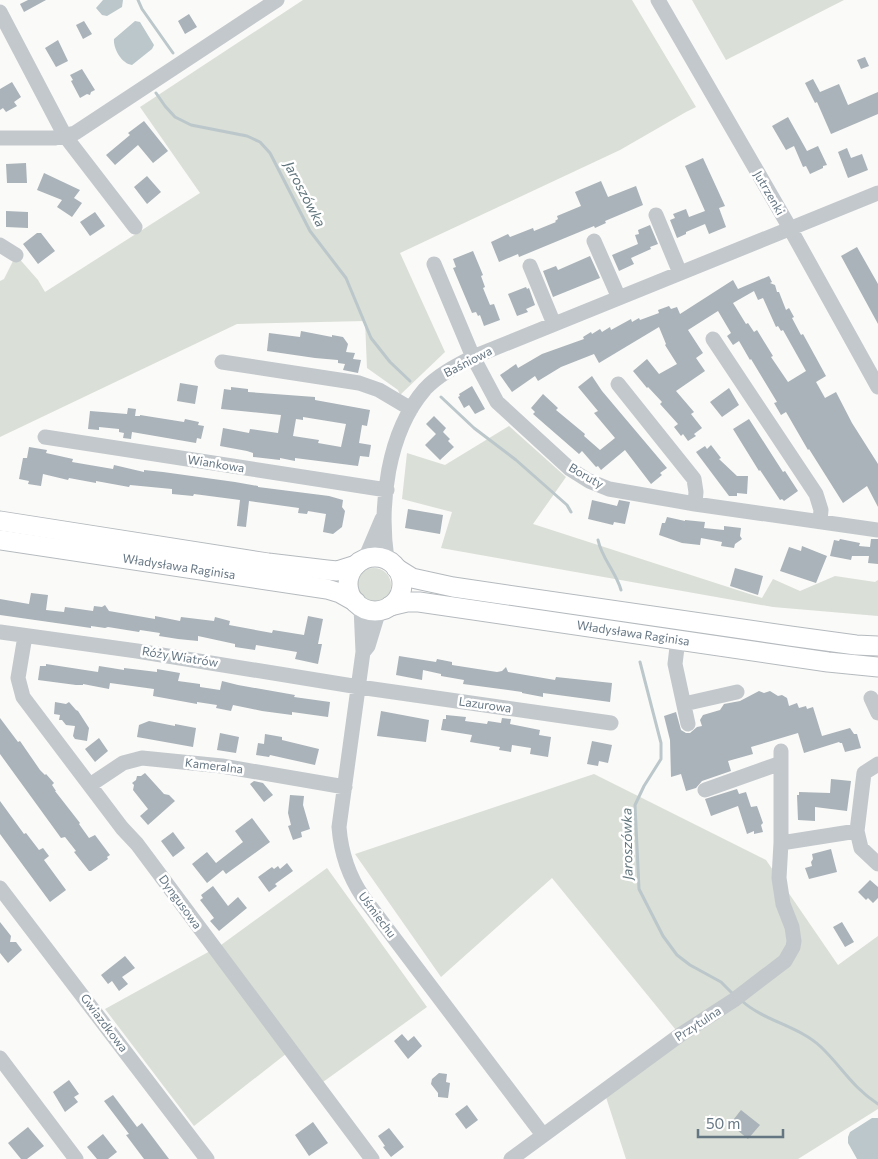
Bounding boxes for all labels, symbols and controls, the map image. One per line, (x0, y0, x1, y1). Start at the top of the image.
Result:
water label: Jaroszówka (280, 156, 330, 230)
street label: Jutrzenki (751, 168, 788, 218)
street label: Baśniowa (441, 343, 494, 379)
street label: Wiankowa (187, 452, 246, 474)
street label: Boruty (567, 460, 606, 491)
street label: Władysława Raginisa (122, 550, 237, 581)
street label: Władysława Raginisa (576, 617, 691, 648)
street label: Róży Wiatrów (141, 643, 220, 669)
street label: Lazurowa (458, 693, 512, 715)
street label: Kameralna (184, 755, 244, 776)
water label: Jaroszówka (617, 808, 636, 882)
street label: Dyngusowa (157, 872, 205, 931)
street label: Uśmiechu (356, 889, 400, 940)
street label: Gwiazdkowa (78, 990, 131, 1054)
street label: Przytulna (672, 1003, 723, 1043)
scale bar (698, 1106, 783, 1138)
text: 50 m (706, 1114, 740, 1132)

